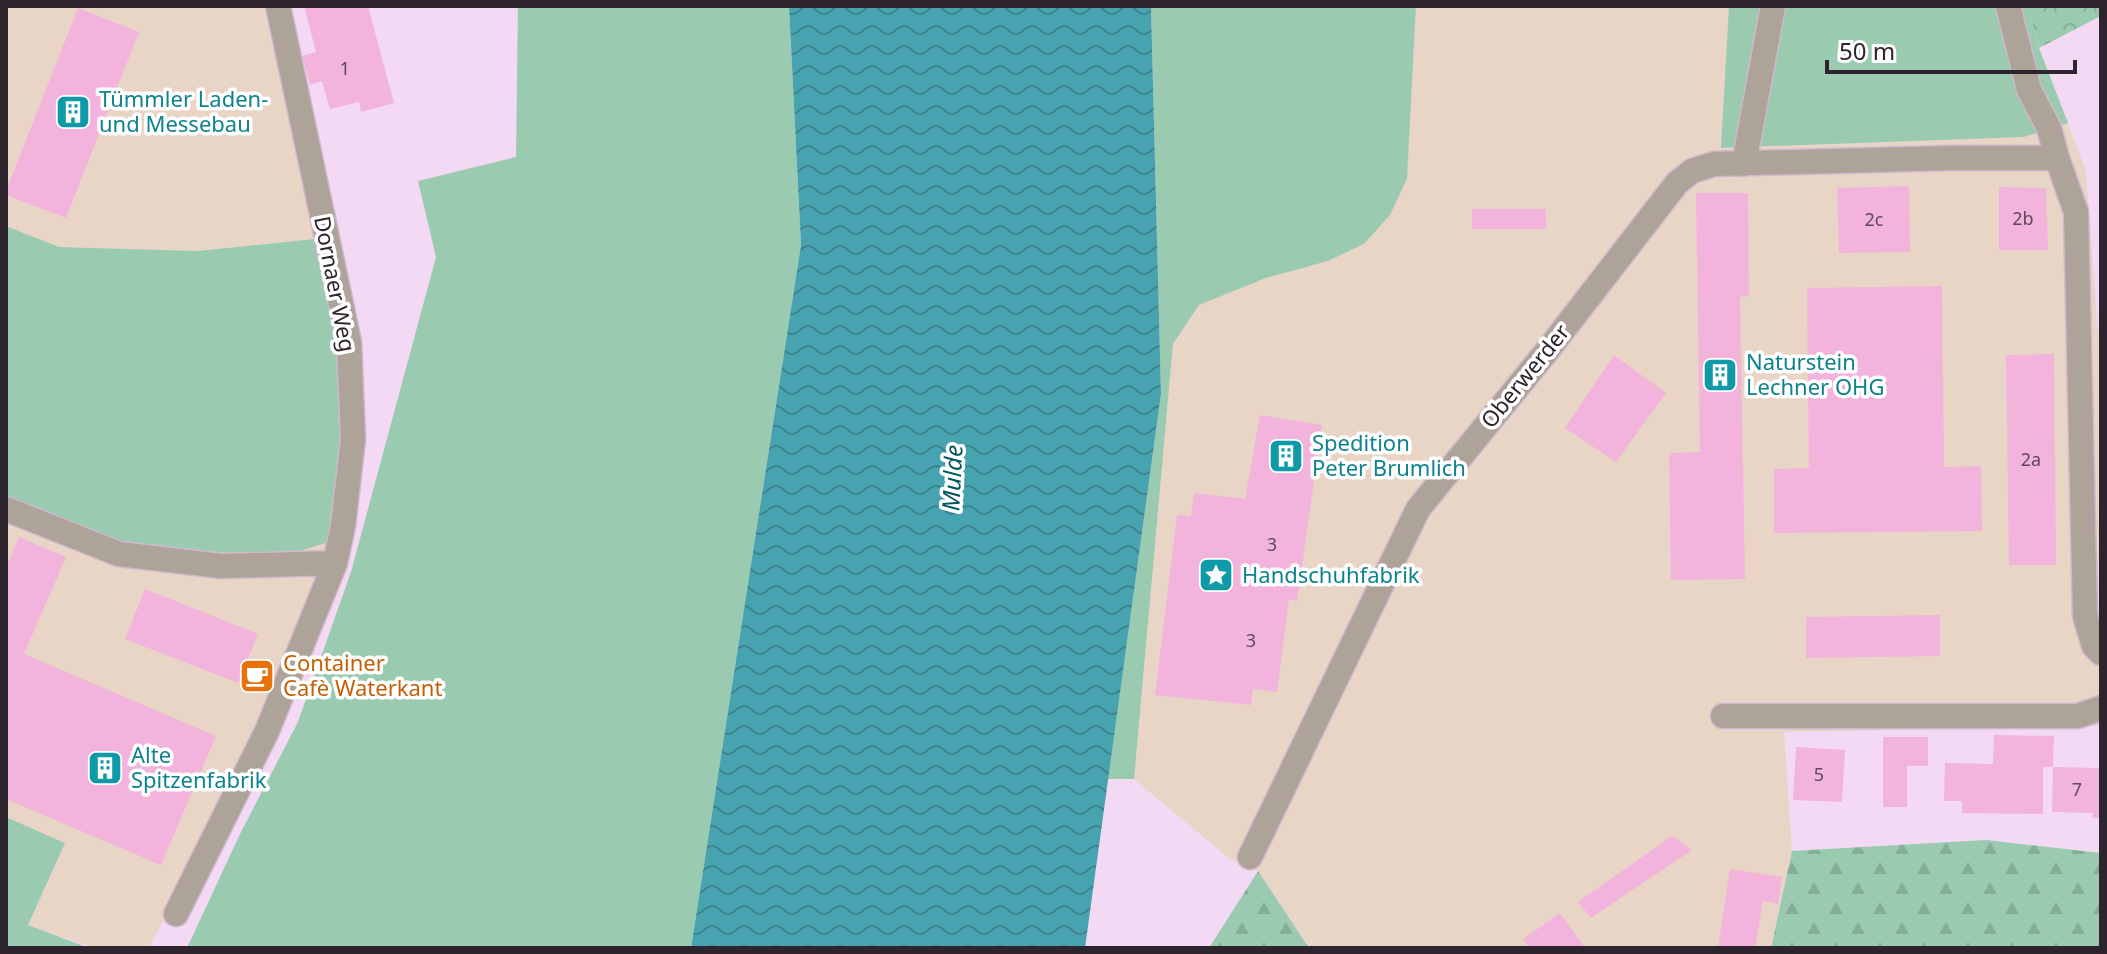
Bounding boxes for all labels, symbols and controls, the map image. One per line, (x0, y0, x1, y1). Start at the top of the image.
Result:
scale bar (1827, 24, 2075, 74)
text: 50 m (1839, 34, 1895, 67)
house number: 1 (340, 56, 350, 80)
place label: Tümmler Laden- und Messebau (99, 83, 268, 138)
building icon: Tümmler Laden- und Messebau (54, 93, 92, 131)
house number: 2b (2012, 206, 2034, 230)
house number: 2c (1865, 207, 1884, 231)
street label: Dornaer Weg (308, 213, 364, 354)
street label: Oberwerder (1473, 317, 1575, 434)
place label: Naturstein Lechner OHG (1746, 346, 1884, 401)
building icon: Naturstein Lechner OHG (1701, 356, 1739, 394)
place label: Spedition Peter Brumlich (1312, 427, 1466, 482)
building icon: Spedition Peter Brumlich (1267, 437, 1305, 475)
water label: Mulde (933, 444, 970, 512)
house number: 2a (2021, 447, 2041, 471)
house number: 3 (1267, 532, 1277, 556)
place icon: Handschuhfabrik (1197, 556, 1235, 594)
place label: Handschuhfabrik (1242, 559, 1420, 589)
house number: 3 (1246, 628, 1256, 652)
place label: Container Cafè Waterkant (283, 647, 442, 702)
cafe icon: Container Cafè Waterkant (238, 657, 276, 695)
place label: Alte Spitzenfabrik (131, 739, 267, 794)
building icon: Alte Spitzenfabrik (86, 749, 124, 787)
house number: 5 (1814, 762, 1824, 786)
house number: 7 (2072, 777, 2082, 801)

